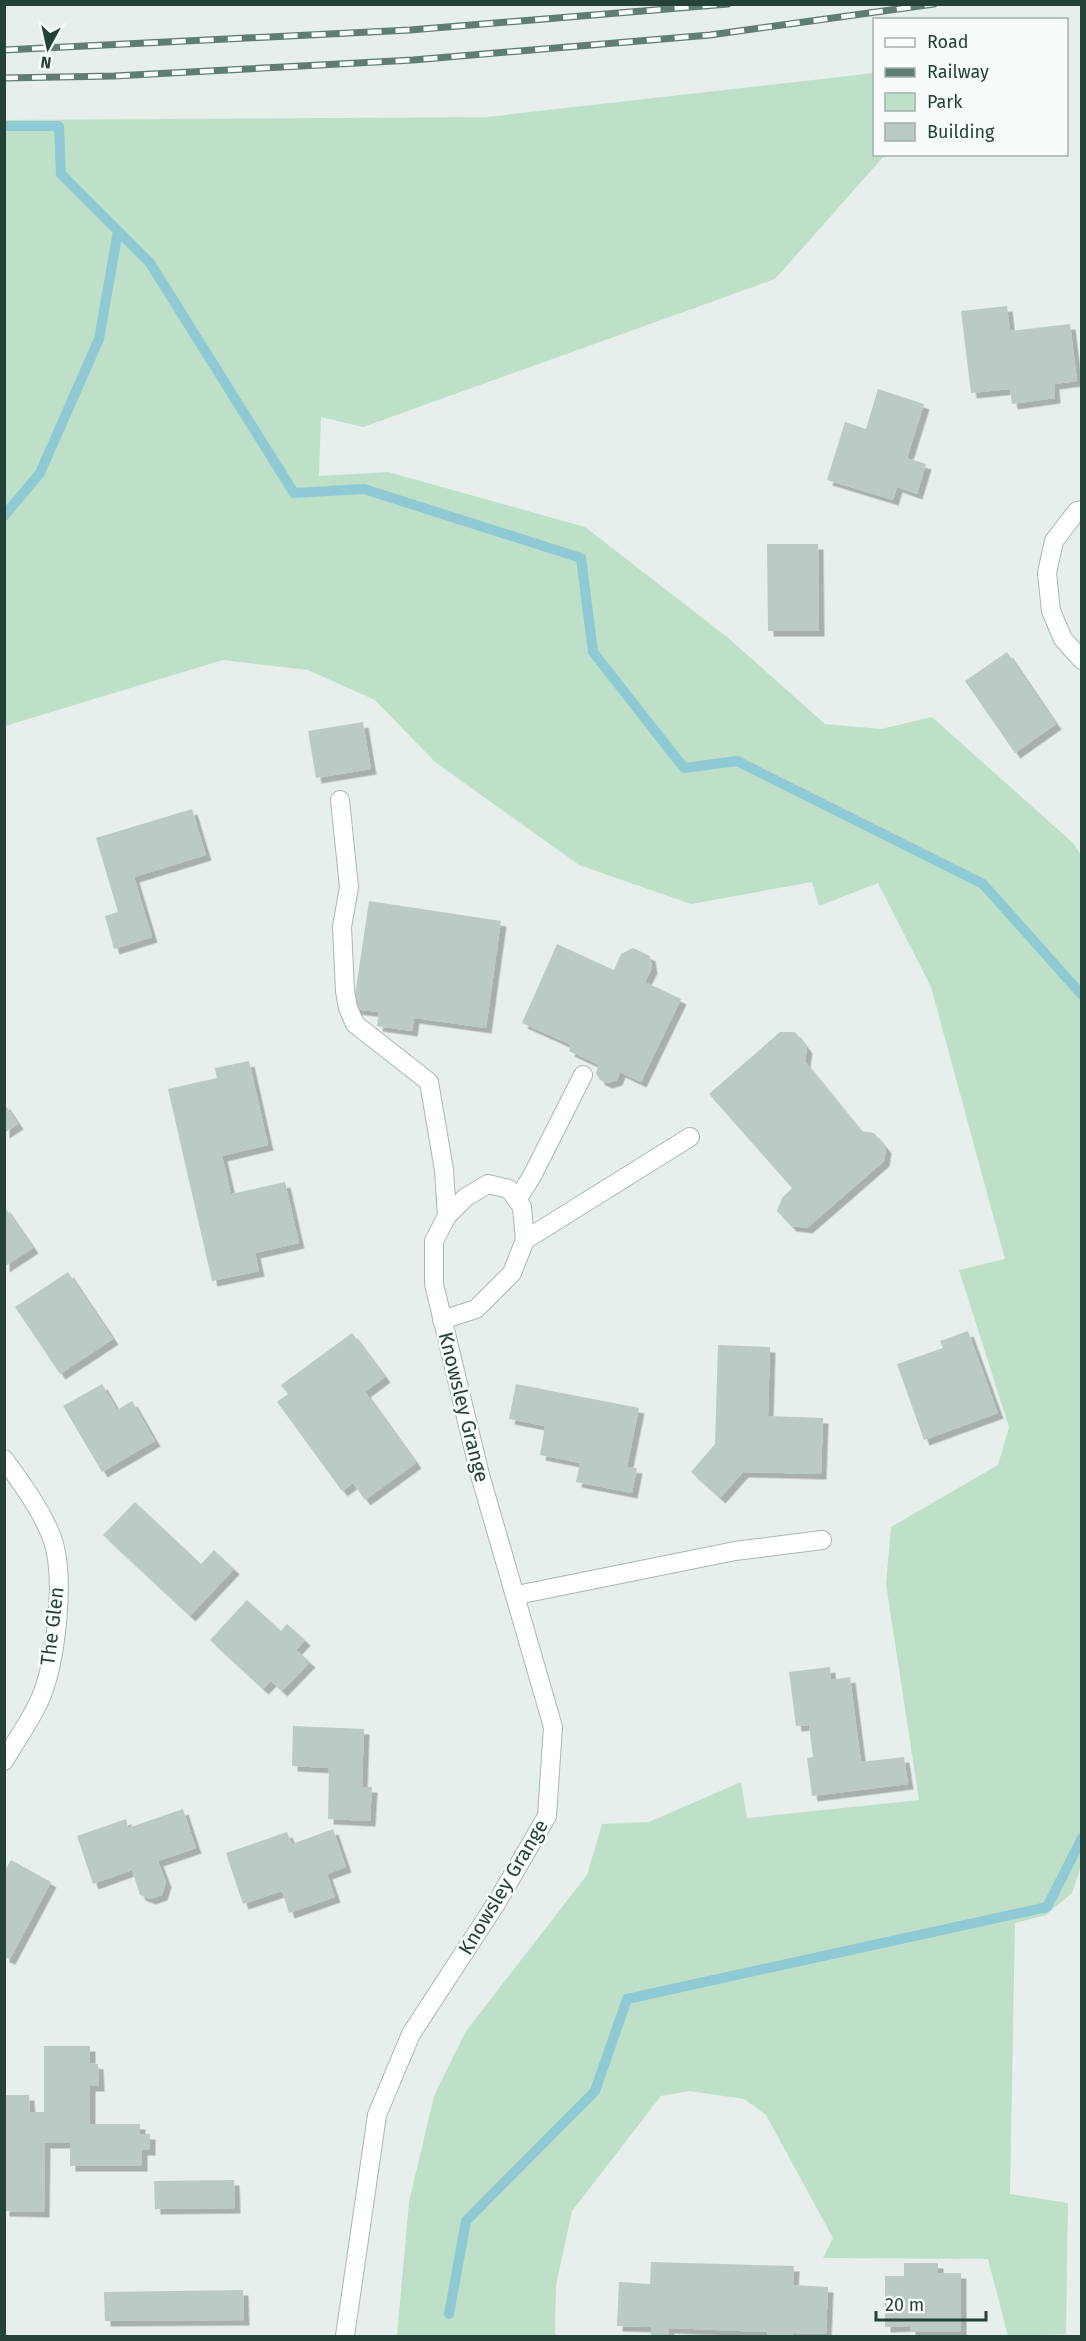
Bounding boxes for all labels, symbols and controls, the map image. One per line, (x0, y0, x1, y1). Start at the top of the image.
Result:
north arrow (18, 18, 78, 78)
legend (873, 18, 1068, 156)
text: Road (927, 31, 969, 53)
text: N (39, 52, 53, 73)
text: Railway (927, 61, 989, 83)
text: Park (927, 91, 963, 113)
text: Building (927, 121, 995, 143)
street label: Knowsley Grange (434, 1329, 494, 1485)
street label: The Glen (35, 1585, 69, 1667)
street label: Knowsley Grange (453, 1815, 553, 1959)
scale bar (876, 2284, 986, 2322)
text: 20 m (885, 2294, 924, 2316)

